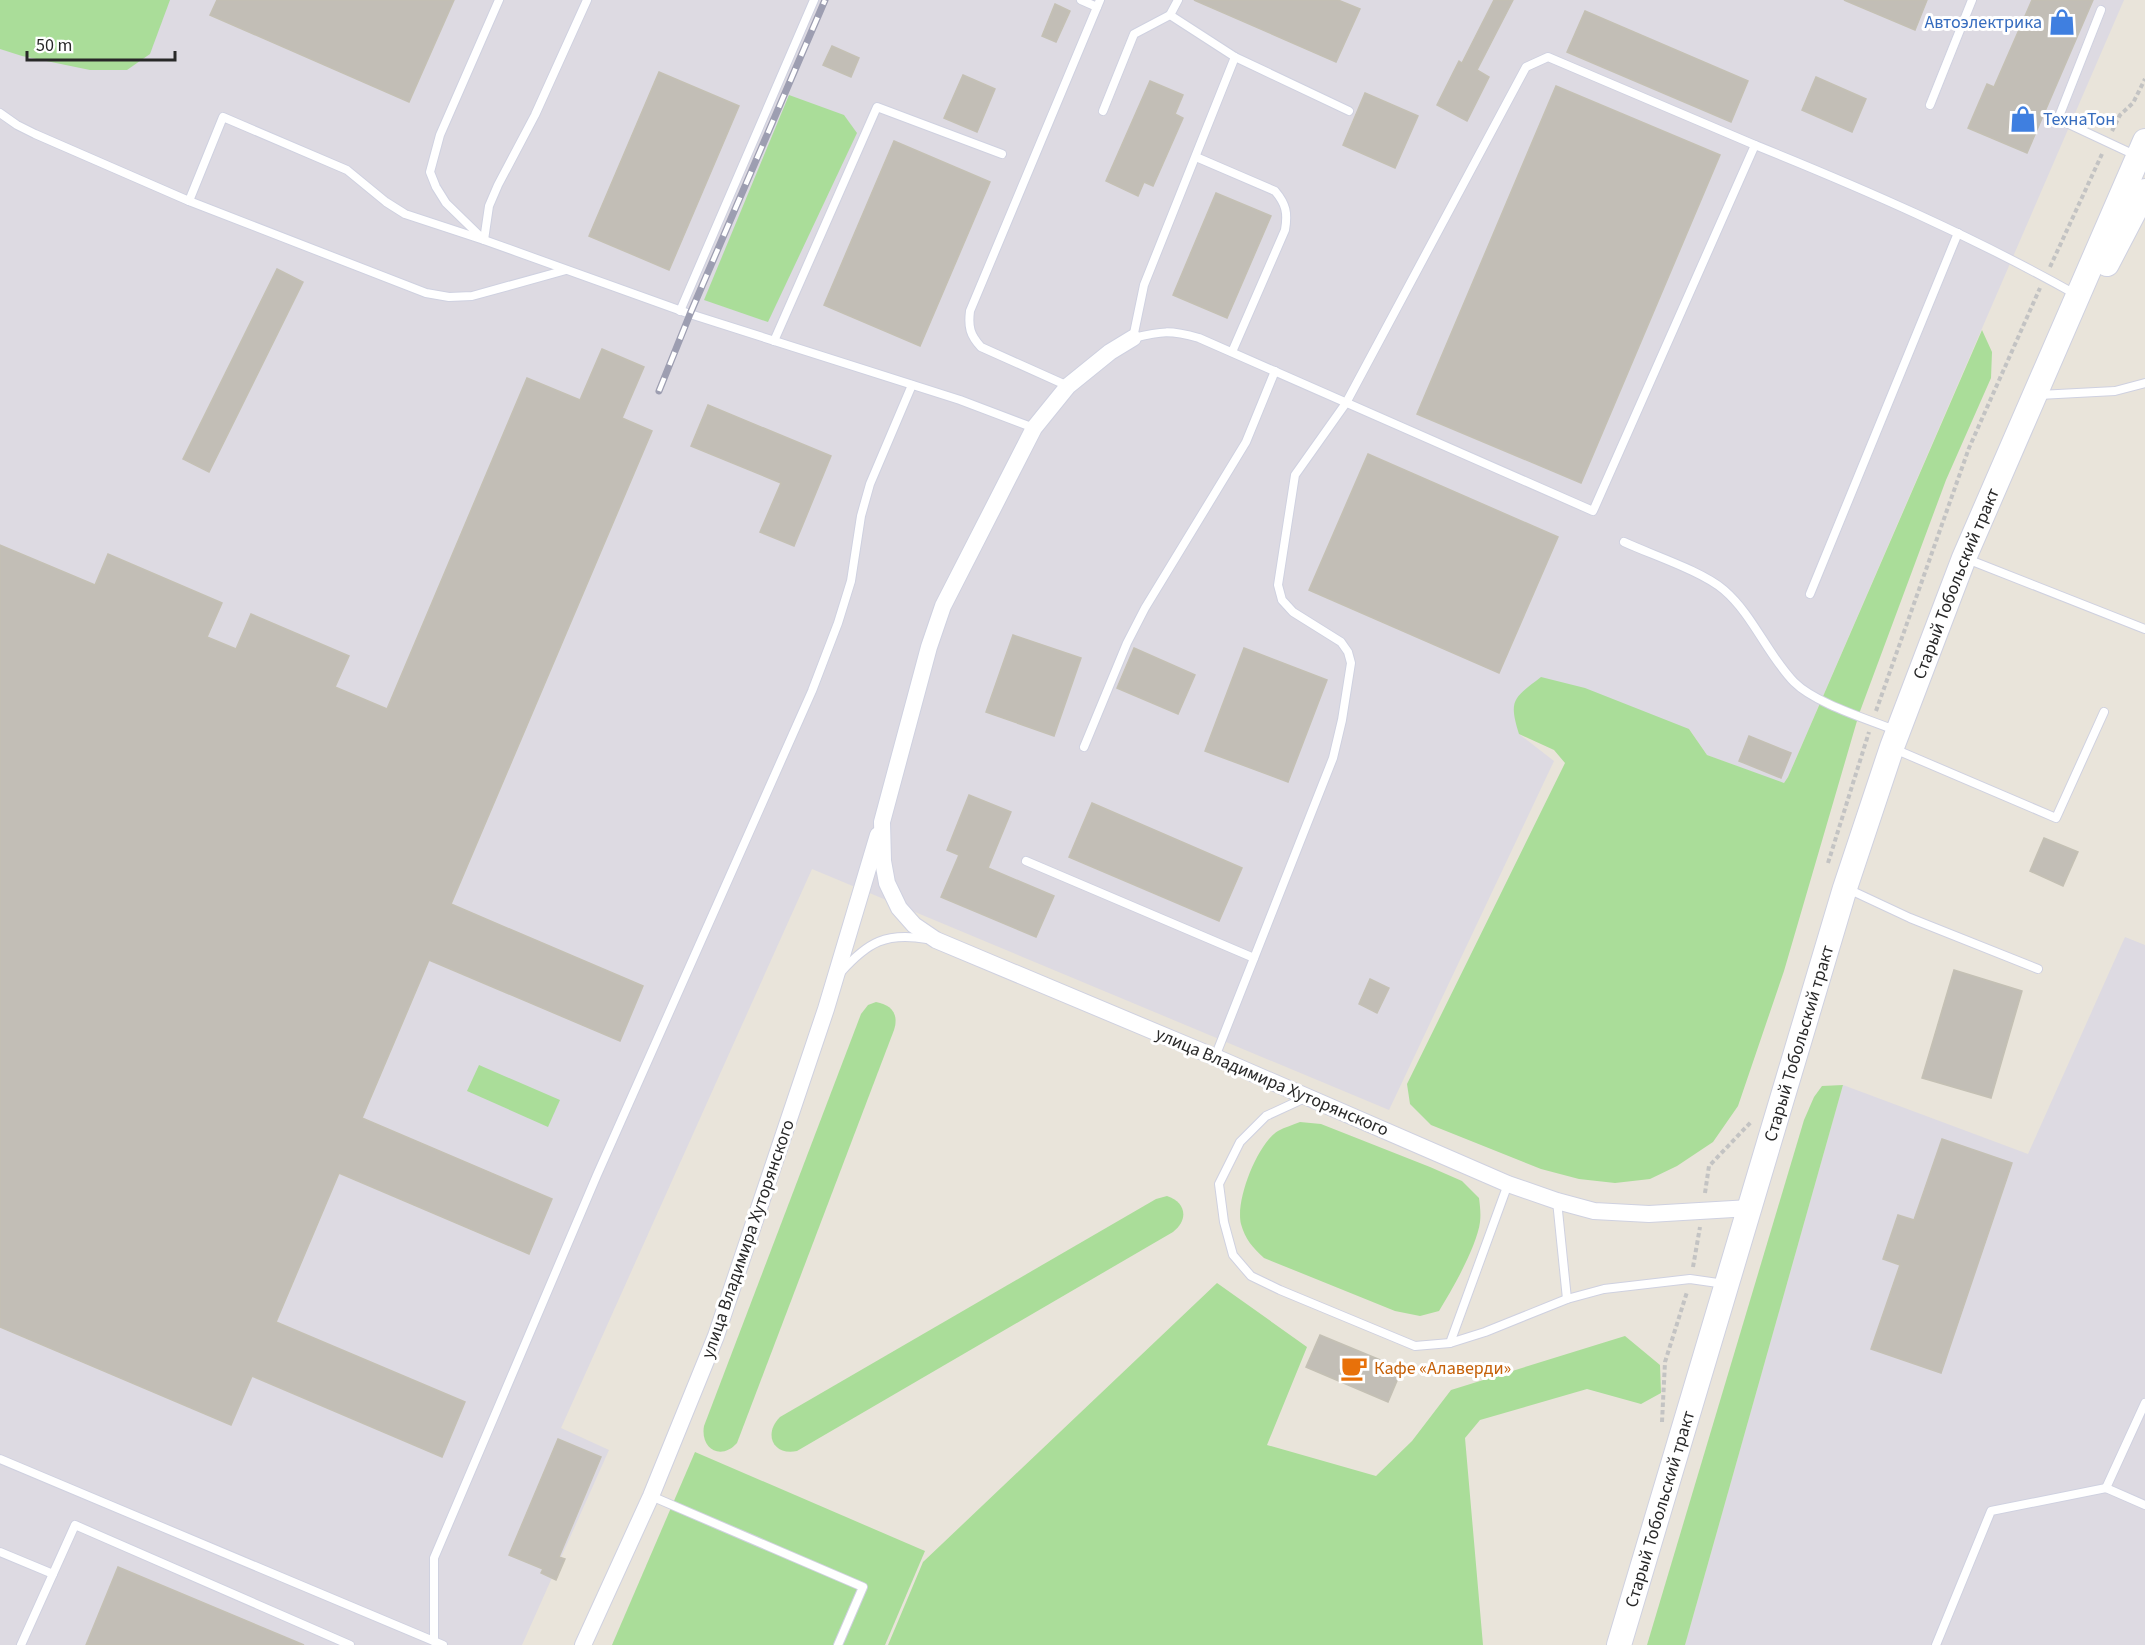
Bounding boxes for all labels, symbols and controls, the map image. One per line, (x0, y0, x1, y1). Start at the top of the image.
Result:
shop icon: Автоэлектрика (2047, 7, 2077, 37)
place label: Автоэлектрика (1925, 10, 2042, 35)
scale bar (27, 24, 176, 62)
text: 50 m (36, 33, 72, 58)
shop icon: ТехнаТон (2008, 104, 2038, 134)
place label: ТехнаТон (2043, 107, 2115, 132)
street label: Старый Тобольский тракт (1906, 484, 2005, 683)
street label: Старый Тобольский тракт (1757, 942, 1840, 1145)
street label: улица Владимира Хуторянского (1152, 1021, 1392, 1143)
street label: улица Владимира Хуторянского (695, 1116, 801, 1362)
cafe icon: Кафе «Алаверди» (1339, 1353, 1369, 1383)
place label: Кафе «Алаверди» (1374, 1356, 1511, 1381)
street label: Старый Тобольский тракт (1618, 1408, 1701, 1610)

